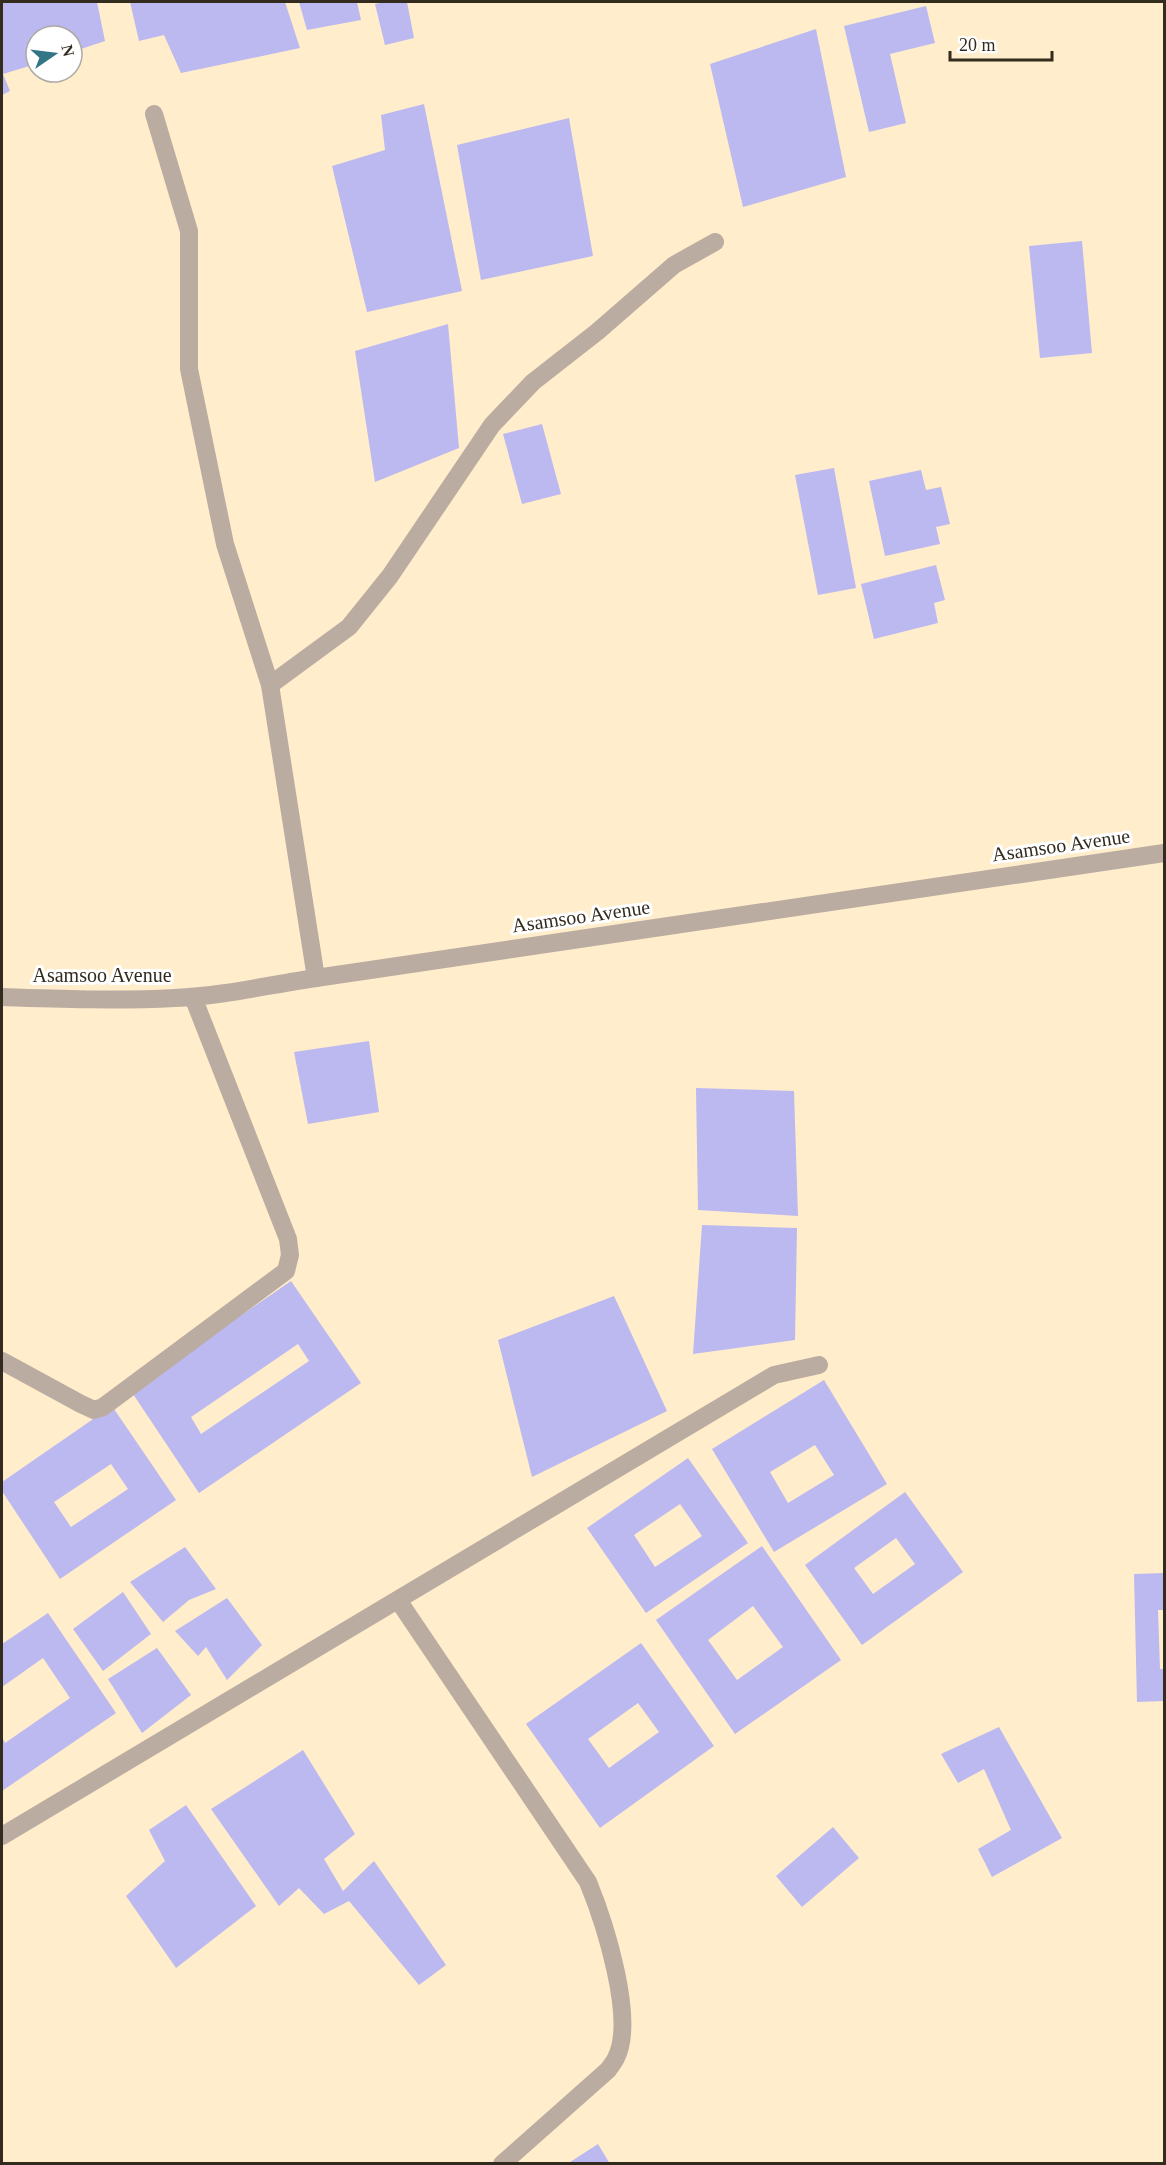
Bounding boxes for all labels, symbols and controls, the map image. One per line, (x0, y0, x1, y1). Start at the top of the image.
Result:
north arrow (24, 24, 84, 84)
scale bar (950, 24, 1052, 62)
text: 20 m (959, 35, 996, 55)
text: N (58, 43, 78, 59)
street label: Asamsoo Avenue (991, 824, 1131, 866)
street label: Asamsoo Avenue (511, 895, 651, 937)
street label: Asamsoo Avenue (32, 964, 172, 986)

